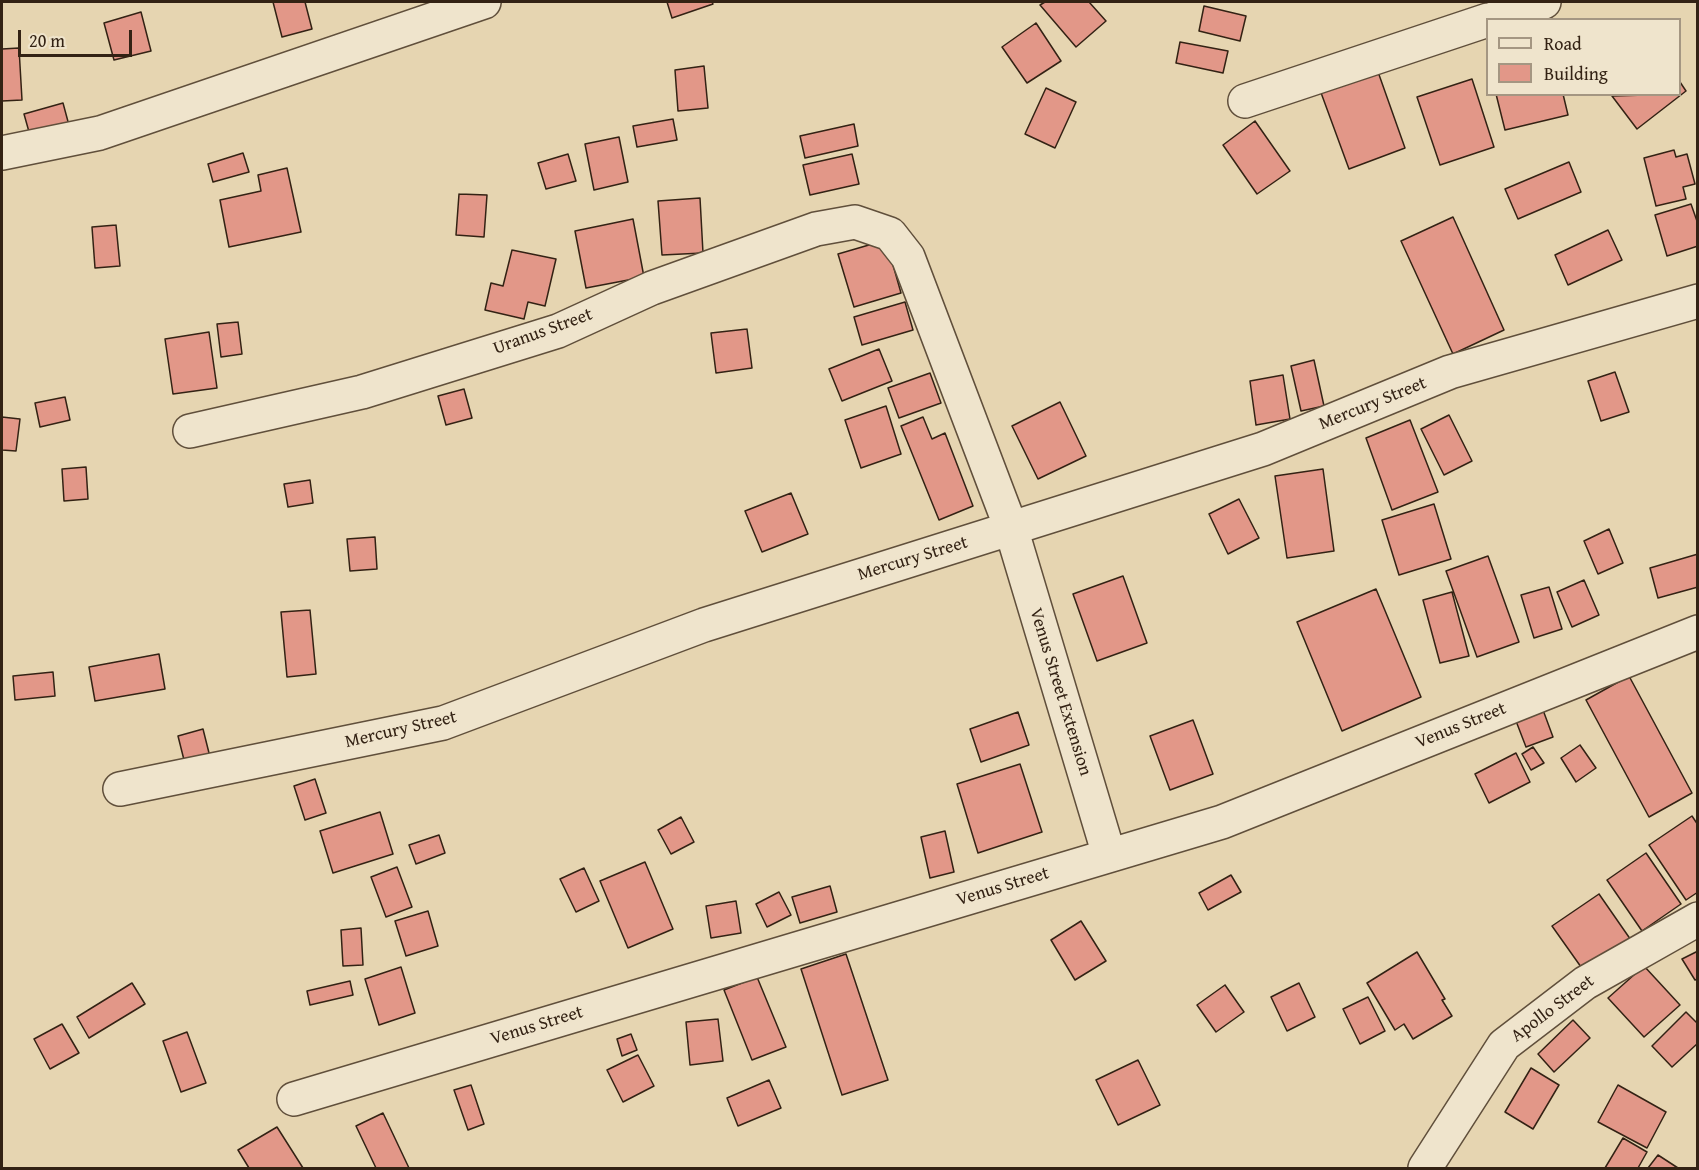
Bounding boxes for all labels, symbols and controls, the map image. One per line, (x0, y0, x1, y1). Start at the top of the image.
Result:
scale bar (21, 18, 135, 56)
legend (1486, 18, 1681, 96)
text: 20 m (29, 27, 65, 54)
text: Road (1544, 30, 1582, 57)
text: Building (1544, 60, 1608, 87)
street label: Uranus Street (490, 304, 596, 360)
street label: Mercury Street (1316, 373, 1430, 435)
street label: Mercury Street (855, 532, 971, 586)
street label: Venus Street Extension (1024, 606, 1096, 778)
street label: Venus Street (1413, 698, 1509, 754)
street label: Mercury Street (343, 707, 459, 753)
street label: Venus Street (954, 863, 1052, 911)
street label: Apollo Street (1507, 971, 1599, 1047)
street label: Venus Street (488, 1002, 586, 1050)

